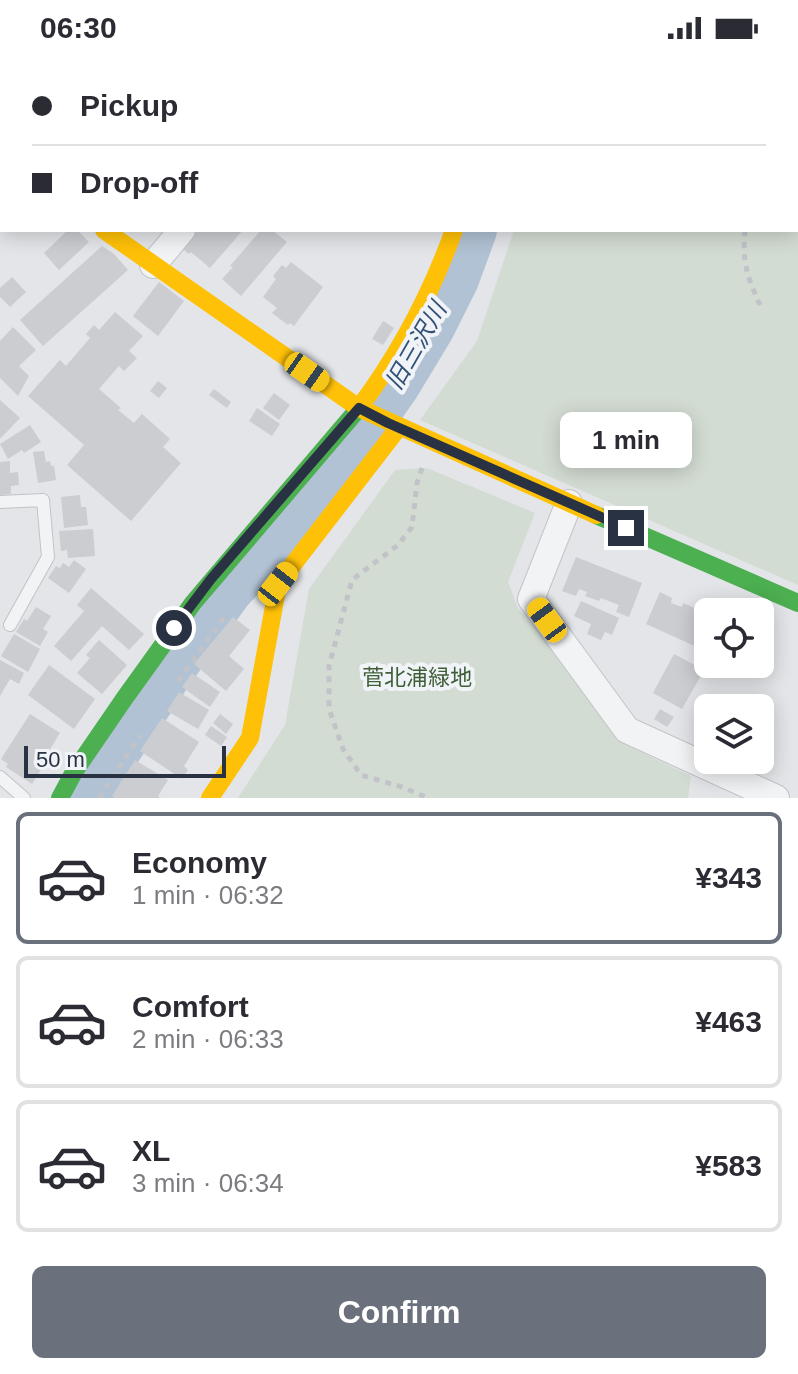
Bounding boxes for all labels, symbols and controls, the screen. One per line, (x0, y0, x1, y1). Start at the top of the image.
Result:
text: 06:30 (40, 11, 117, 44)
text: Pickup (80, 89, 178, 122)
text: Drop-off (80, 166, 198, 199)
water label: 旧三沢川 (380, 295, 453, 394)
car (280, 348, 334, 396)
callout: 1 min (560, 412, 692, 468)
text: 1 min (592, 425, 660, 455)
route end (608, 510, 644, 546)
car (254, 558, 302, 610)
car (523, 594, 571, 646)
map controls (694, 598, 774, 774)
button: locate (694, 598, 774, 678)
route start (156, 610, 192, 646)
park label: 菅北浦緑地 (362, 665, 472, 690)
button: layers (694, 694, 774, 774)
scale bar (24, 742, 226, 778)
text: 50 m (36, 747, 85, 772)
icon: car (36, 842, 108, 914)
text: Economy (132, 846, 267, 879)
text: ¥343 (695, 861, 762, 894)
text: 1 min · 06:32 (132, 880, 284, 910)
icon: car (36, 986, 108, 1058)
text: Comfort (132, 990, 249, 1023)
text: ¥463 (695, 1005, 762, 1038)
text: 2 min · 06:33 (132, 1024, 284, 1054)
icon: car (36, 1130, 108, 1202)
text: XL (132, 1134, 170, 1167)
text: ¥583 (695, 1149, 762, 1182)
text: 3 min · 06:34 (132, 1168, 284, 1198)
button: Confirm (32, 1266, 766, 1358)

